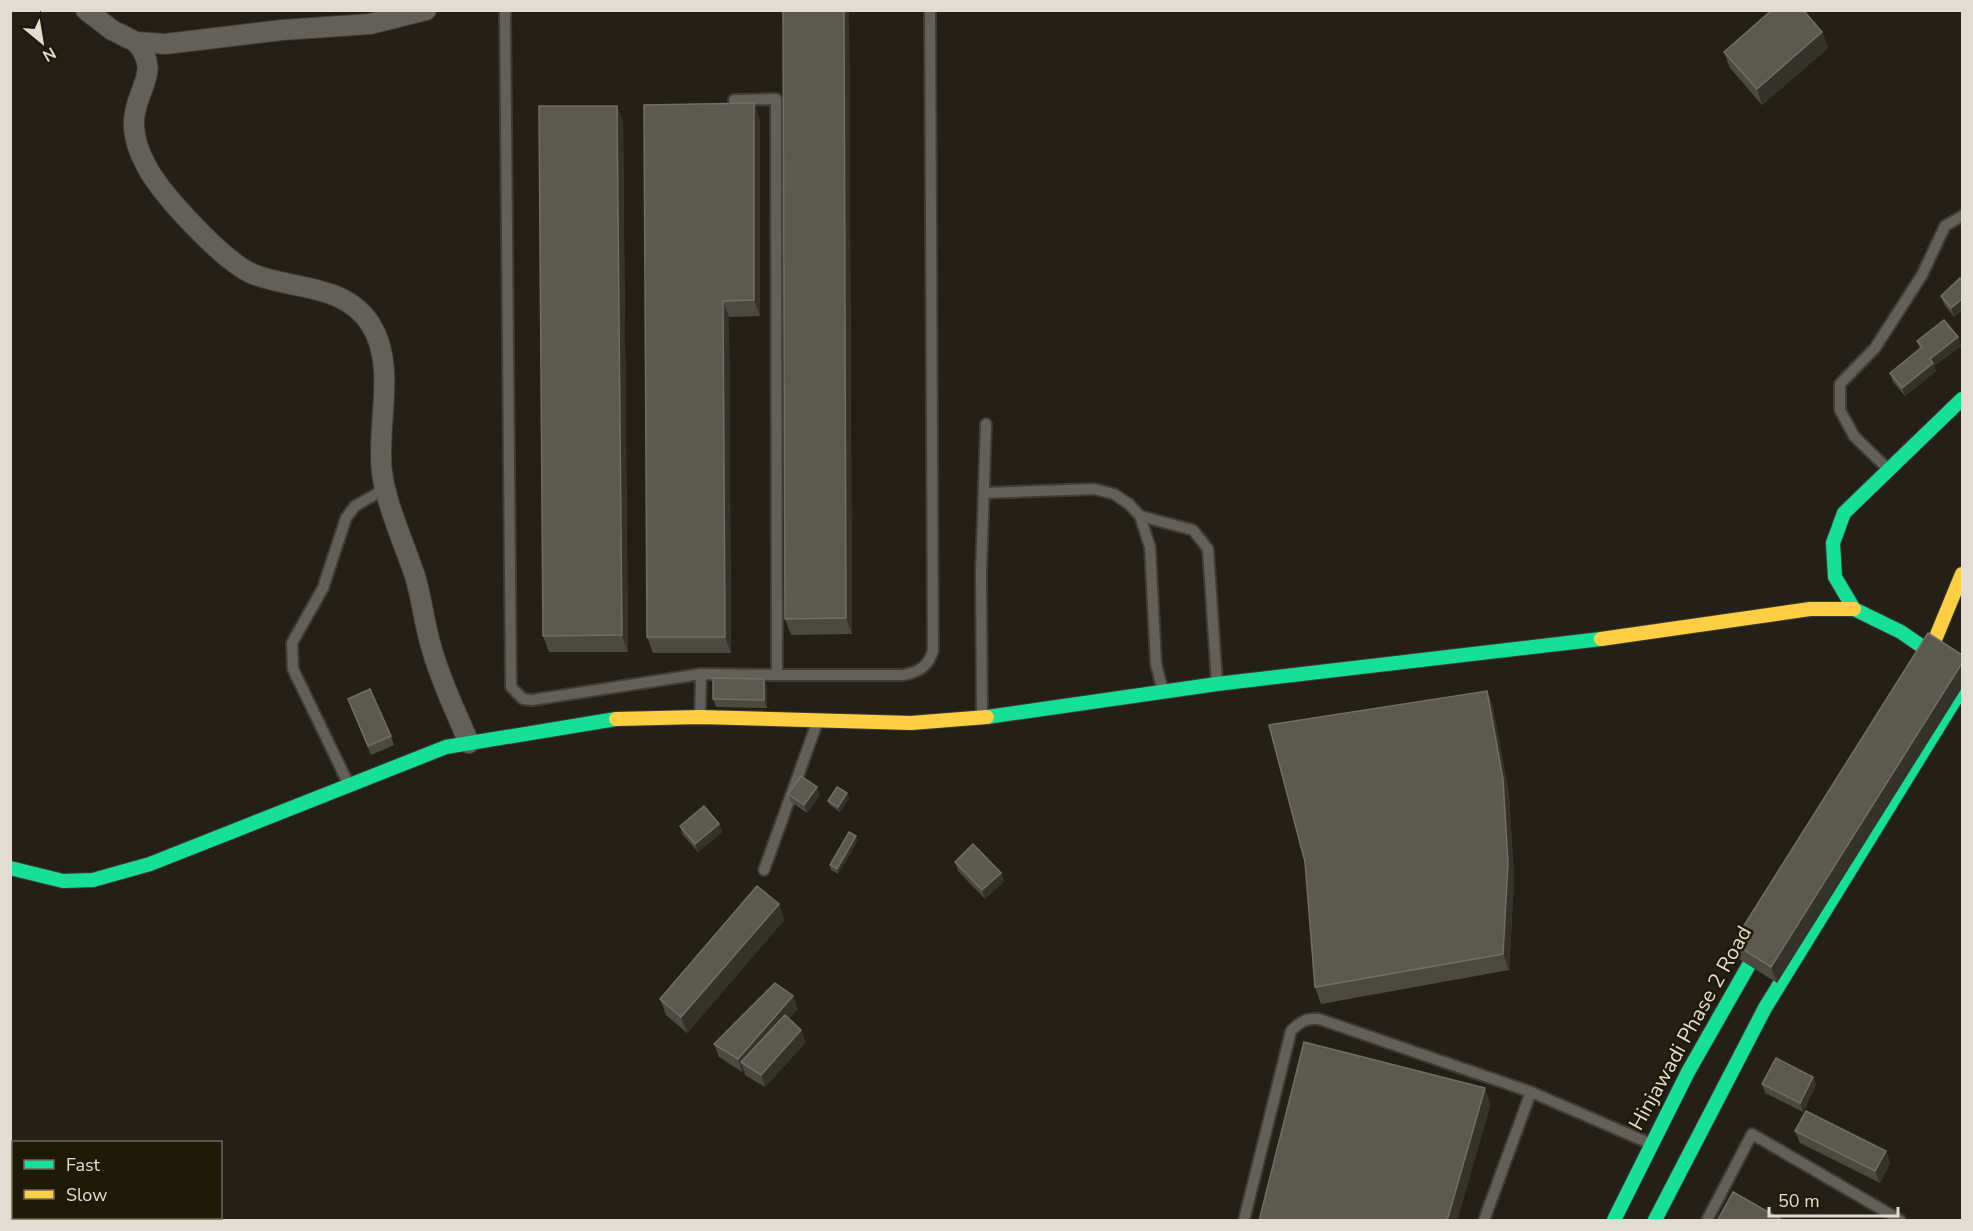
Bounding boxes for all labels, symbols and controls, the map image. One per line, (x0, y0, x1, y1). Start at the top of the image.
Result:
north arrow (12, 12, 72, 72)
text: N (38, 42, 60, 67)
street label: Hinjawadi Phase 2 Road (1622, 921, 1758, 1135)
legend (12, 1141, 222, 1219)
text: Fast (66, 1153, 101, 1177)
scale bar (1769, 1180, 1898, 1218)
text: Slow (66, 1183, 107, 1207)
text: 50 m (1778, 1189, 1820, 1213)

